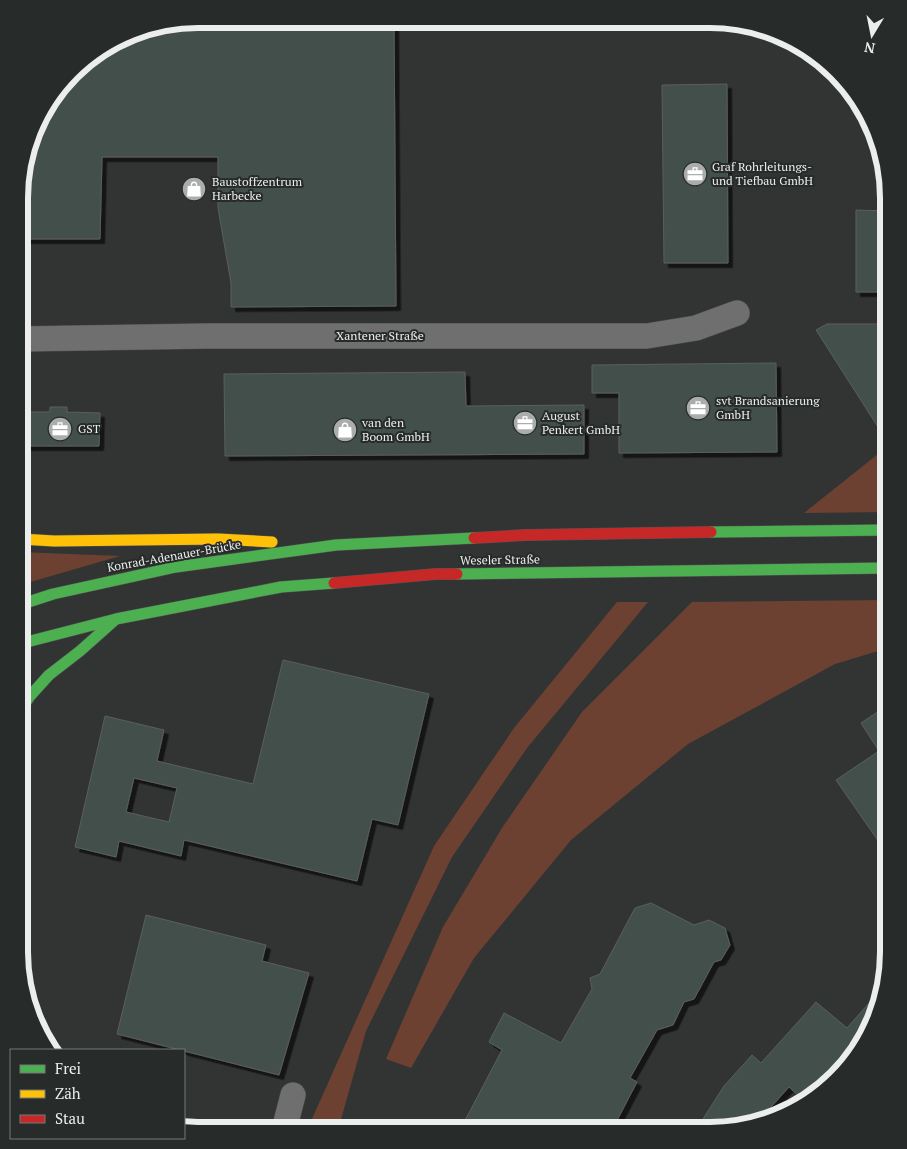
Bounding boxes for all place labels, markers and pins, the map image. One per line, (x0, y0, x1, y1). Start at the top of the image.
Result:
place label: Graf Rohrleitungs- und Tiefbau GmbH (712, 159, 813, 188)
office icon: Graf Rohrleitungs- und Tiefbau GmbH (682, 161, 708, 187)
place label: Baustoffzentrum Harbecke (212, 174, 303, 203)
shop icon: Baustoffzentrum Harbecke (181, 176, 207, 202)
place label: svt Brandsanierung GmbH (716, 393, 820, 422)
office icon: svt Brandsanierung GmbH (685, 395, 711, 421)
place label: August Penkert GmbH (542, 408, 620, 437)
office icon: August Penkert GmbH (512, 410, 538, 436)
place label: van den Boom GmbH (361, 415, 430, 444)
office icon: GST (47, 416, 73, 442)
shop icon: van den Boom GmbH (332, 417, 358, 443)
place label: GST (78, 421, 101, 436)

